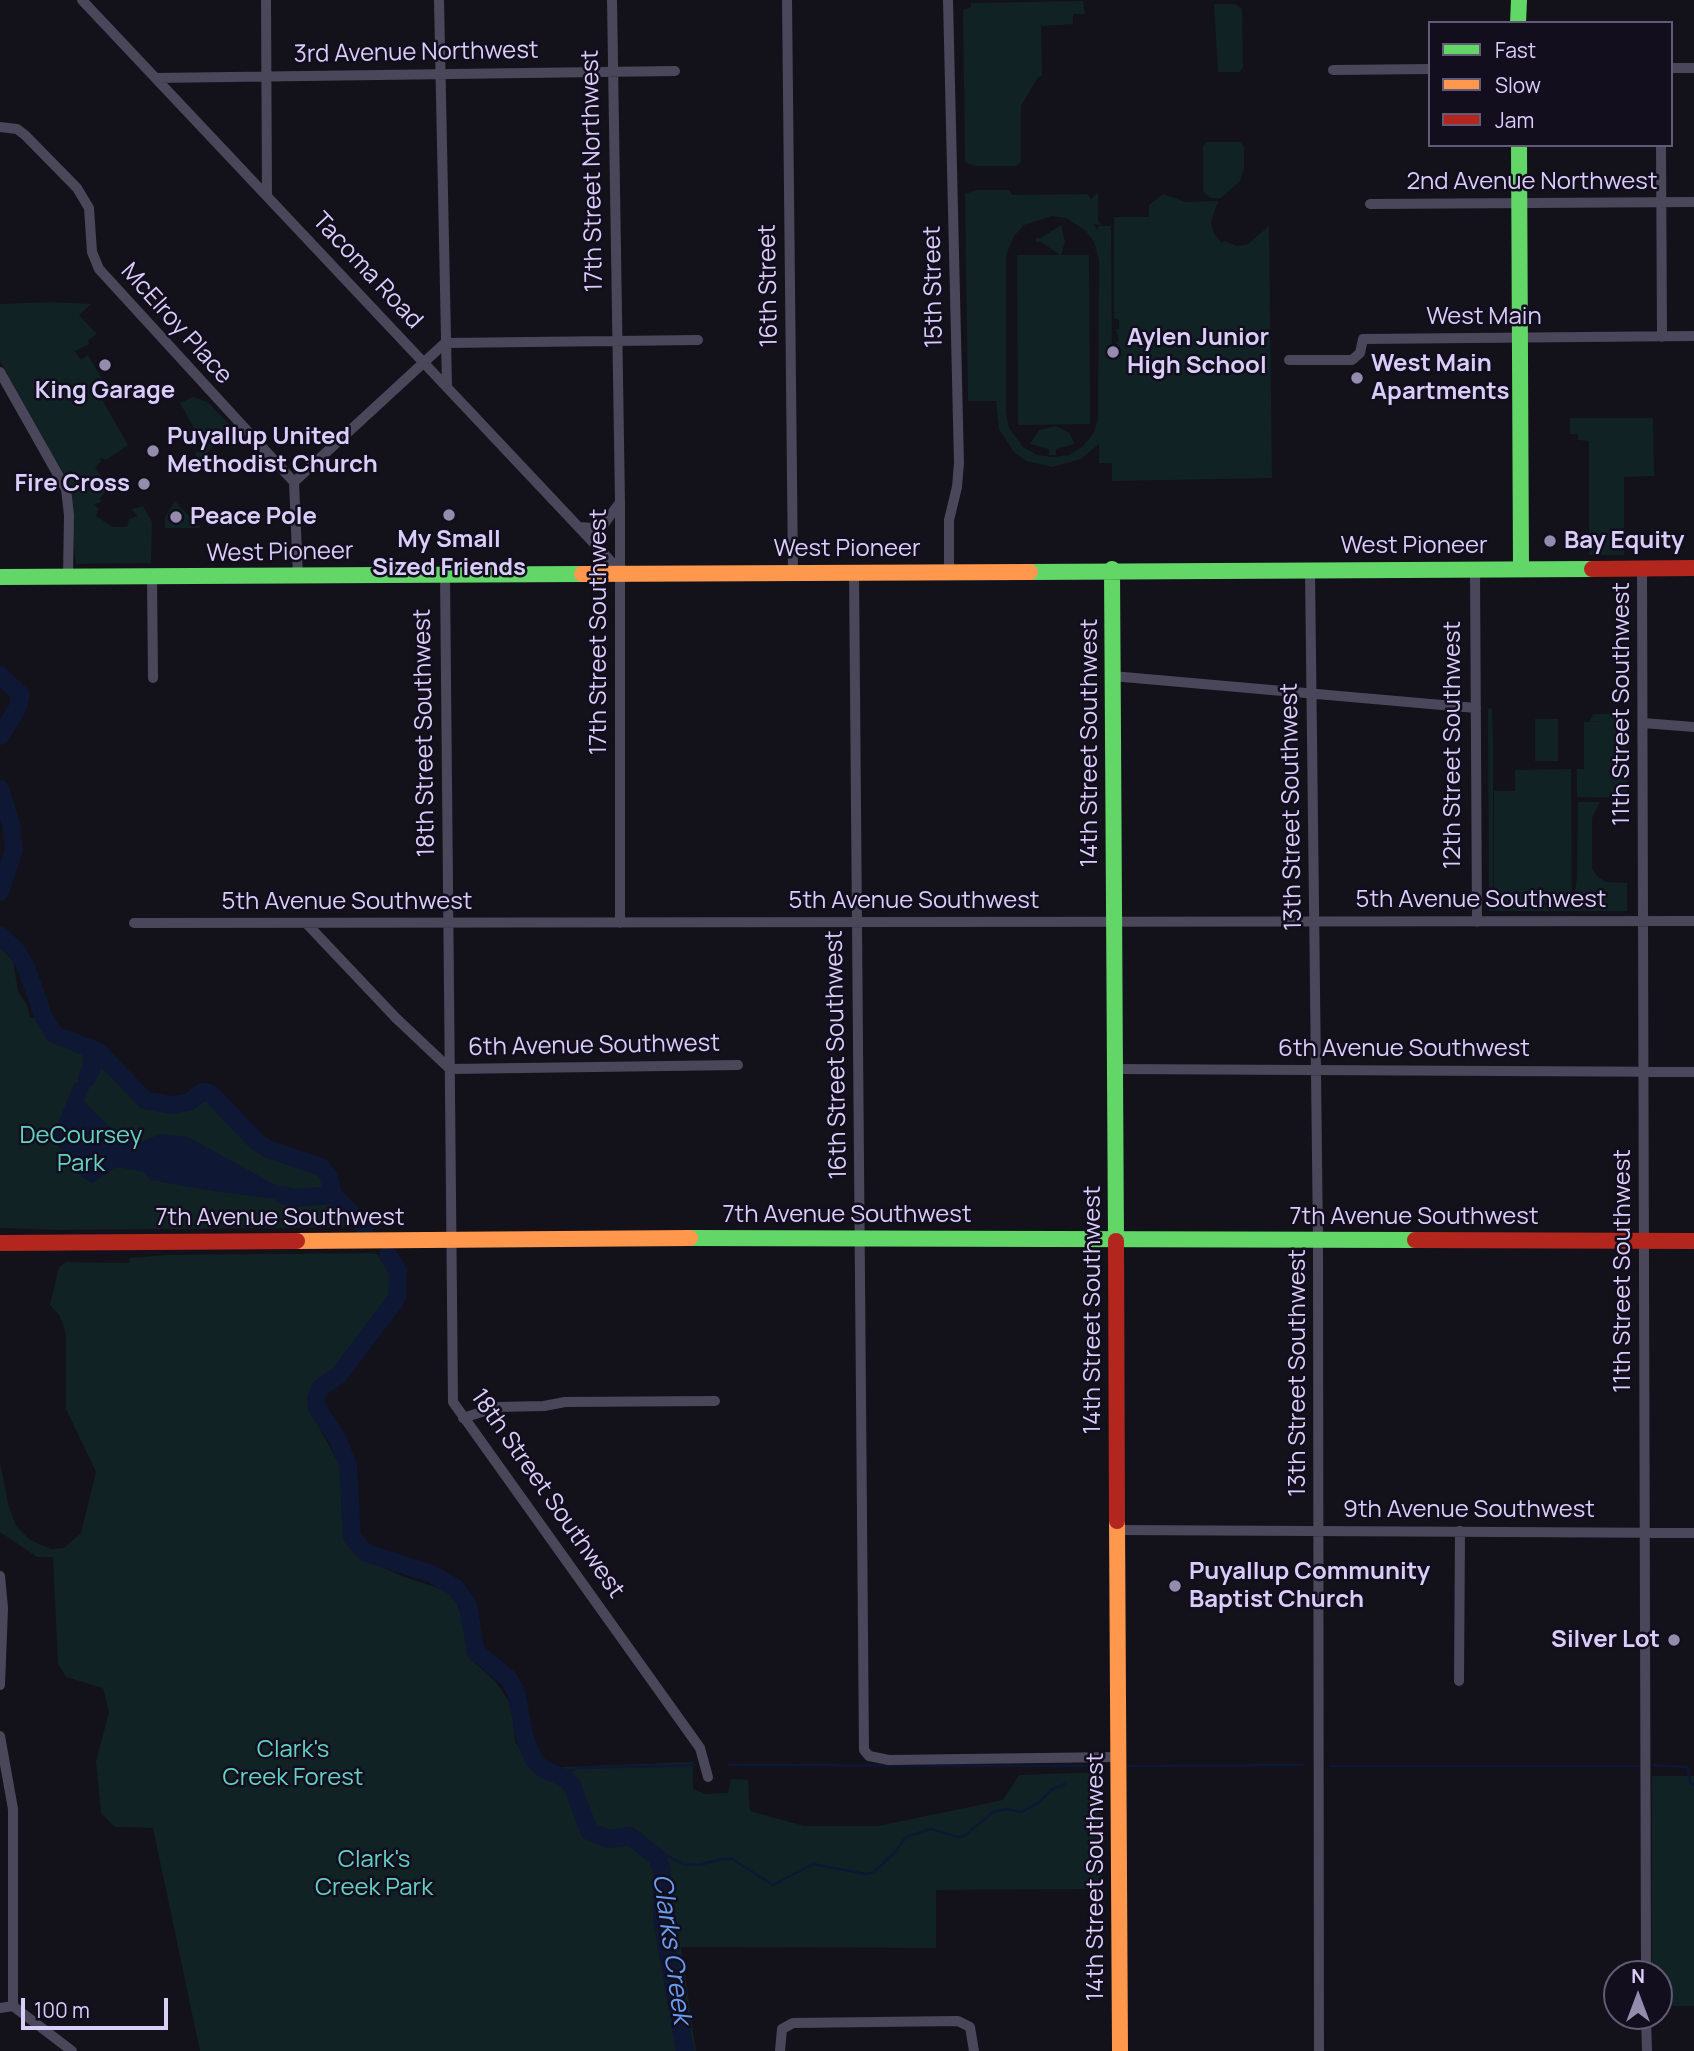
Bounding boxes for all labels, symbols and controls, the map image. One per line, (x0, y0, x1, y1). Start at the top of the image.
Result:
legend (1428, 21, 1673, 147)
street label: 3rd Avenue Northwest (293, 36, 539, 70)
text: Fast (1495, 36, 1536, 64)
street label: 17th Street Northwest (576, 49, 610, 293)
text: Slow (1495, 71, 1541, 99)
text: Jam (1495, 106, 1534, 134)
street label: 2nd Avenue Northwest (1406, 168, 1658, 196)
street label: Tacoma Road (306, 207, 428, 335)
street label: 16th Street (754, 224, 784, 348)
street label: 15th Street (919, 226, 949, 348)
street label: McElroy Place (114, 258, 238, 390)
street label: West Main (1426, 303, 1542, 331)
place label: Aylen Junior High School (1127, 324, 1269, 380)
marker: Aylen Junior High School (1105, 344, 1121, 360)
place label: West Main Apartments (1371, 350, 1510, 406)
marker: King Garage (97, 357, 113, 373)
marker: West Main Apartments (1349, 370, 1365, 386)
place label: King Garage (35, 377, 175, 405)
place label: Puyallup United Methodist Church (167, 423, 378, 479)
marker: Puyallup United Methodist Church (145, 443, 161, 459)
place label: Fire Cross (15, 470, 130, 498)
marker: Fire Cross (136, 476, 152, 492)
place label: Peace Pole (190, 503, 317, 531)
marker: My Small Sized Friends (441, 507, 457, 523)
marker: Peace Pole (168, 509, 184, 525)
street label: 17th Street Southwest (585, 509, 613, 755)
place label: My Small Sized Friends (372, 526, 526, 582)
place label: Bay Equity (1564, 527, 1685, 555)
street label: West Pioneer (1340, 532, 1488, 560)
marker: Bay Equity (1542, 533, 1558, 549)
street label: West Pioneer (773, 535, 921, 563)
street label: West Pioneer (206, 537, 354, 569)
street label: 11th Street Southwest (1608, 582, 1636, 826)
street label: 18th Street Southwest (408, 608, 442, 858)
street label: 14th Street Southwest (1076, 619, 1104, 867)
street label: 12th Street Southwest (1439, 621, 1467, 869)
street label: 13th Street Southwest (1275, 683, 1309, 931)
street label: 5th Avenue Southwest (1356, 886, 1606, 914)
street label: 5th Avenue Southwest (789, 887, 1039, 915)
street label: 5th Avenue Southwest (222, 888, 472, 916)
street label: 16th Street Southwest (820, 930, 854, 1180)
street label: 6th Avenue Southwest (468, 1029, 720, 1063)
street label: 6th Avenue Southwest (1278, 1035, 1530, 1063)
park label: DeCoursey Park (20, 1122, 142, 1178)
street label: 11th Street Southwest (1609, 1149, 1637, 1393)
street label: 14th Street Southwest (1079, 1186, 1107, 1434)
street label: 7th Avenue Southwest (723, 1201, 971, 1229)
street label: 7th Avenue Southwest (1290, 1203, 1538, 1231)
street label: 7th Avenue Southwest (156, 1204, 404, 1232)
street label: 13th Street Southwest (1284, 1249, 1312, 1497)
street label: 18th Street Southwest (464, 1384, 630, 1604)
street label: 9th Avenue Southwest (1343, 1496, 1595, 1524)
place label: Puyallup Community Baptist Church (1189, 1558, 1430, 1614)
marker: Puyallup Community Baptist Church (1167, 1578, 1183, 1594)
place label: Silver Lot (1551, 1626, 1660, 1654)
marker: Silver Lot (1666, 1632, 1682, 1648)
park label: Clark's Creek Forest (223, 1736, 363, 1792)
street label: 14th Street Southwest (1082, 1753, 1110, 2001)
park label: Clark's Creek Park (315, 1846, 433, 1902)
water label: Clarks Creek (645, 1872, 697, 2026)
north arrow (1603, 1960, 1673, 2030)
text: N (1631, 1963, 1645, 1989)
scale bar (24, 1984, 172, 2028)
text: 100 m (34, 1996, 90, 2024)

